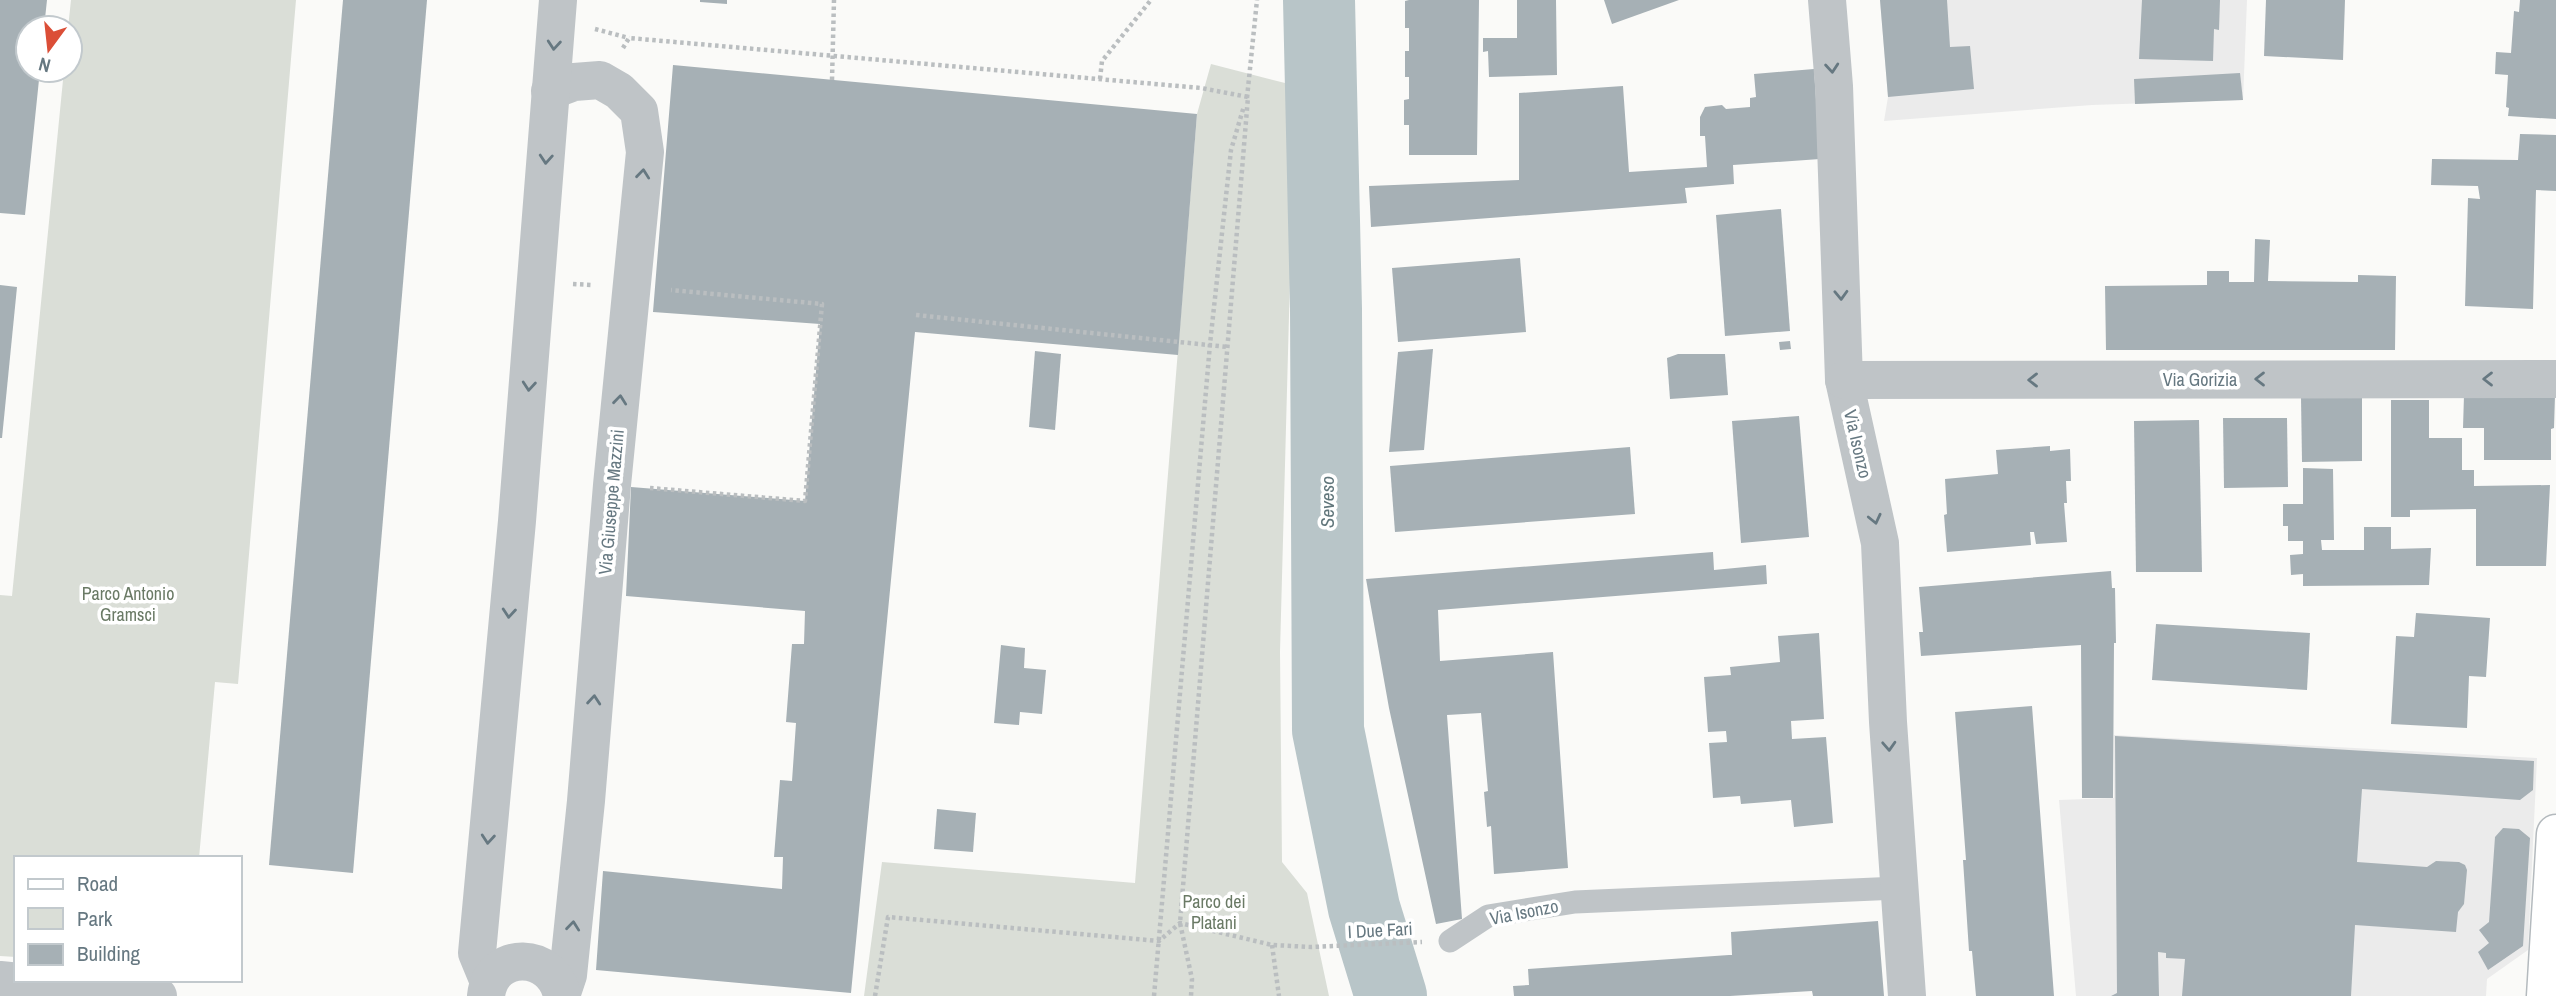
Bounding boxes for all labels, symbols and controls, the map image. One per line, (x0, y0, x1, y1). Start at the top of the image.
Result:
north arrow (14, 14, 84, 84)
one-way arrow (547, 40, 562, 51)
text: N (36, 51, 53, 79)
one-way arrow (1824, 63, 1839, 74)
one-way arrow (538, 154, 553, 165)
one-way arrow (635, 168, 650, 179)
one-way arrow (1833, 291, 1849, 301)
street label: Via Gorizia (2163, 367, 2237, 392)
one-way arrow (2255, 371, 2265, 387)
one-way arrow (2482, 371, 2493, 387)
one-way arrow (2027, 372, 2038, 388)
one-way arrow (521, 380, 536, 392)
one-way arrow (613, 394, 628, 406)
street label: Via Isonzo (1838, 407, 1878, 481)
street label: Via Giuseppe Mazzini (592, 428, 630, 576)
water label: Seveso (1314, 476, 1340, 528)
one-way arrow (1867, 513, 1881, 525)
park label: Parco Antonio Gramsci (82, 581, 174, 627)
one-way arrow (501, 607, 516, 618)
one-way arrow (586, 694, 601, 705)
one-way arrow (1882, 741, 1897, 752)
one-way arrow (481, 834, 496, 845)
legend (14, 856, 242, 982)
text: Road (77, 869, 118, 898)
park label: Parco dei Platani (1182, 889, 1246, 935)
street label: Via Isonzo (1488, 893, 1560, 931)
text: Park (77, 904, 113, 933)
street label: I Due Fari (1347, 916, 1413, 944)
one-way arrow (565, 920, 580, 931)
text: Building (77, 939, 141, 968)

